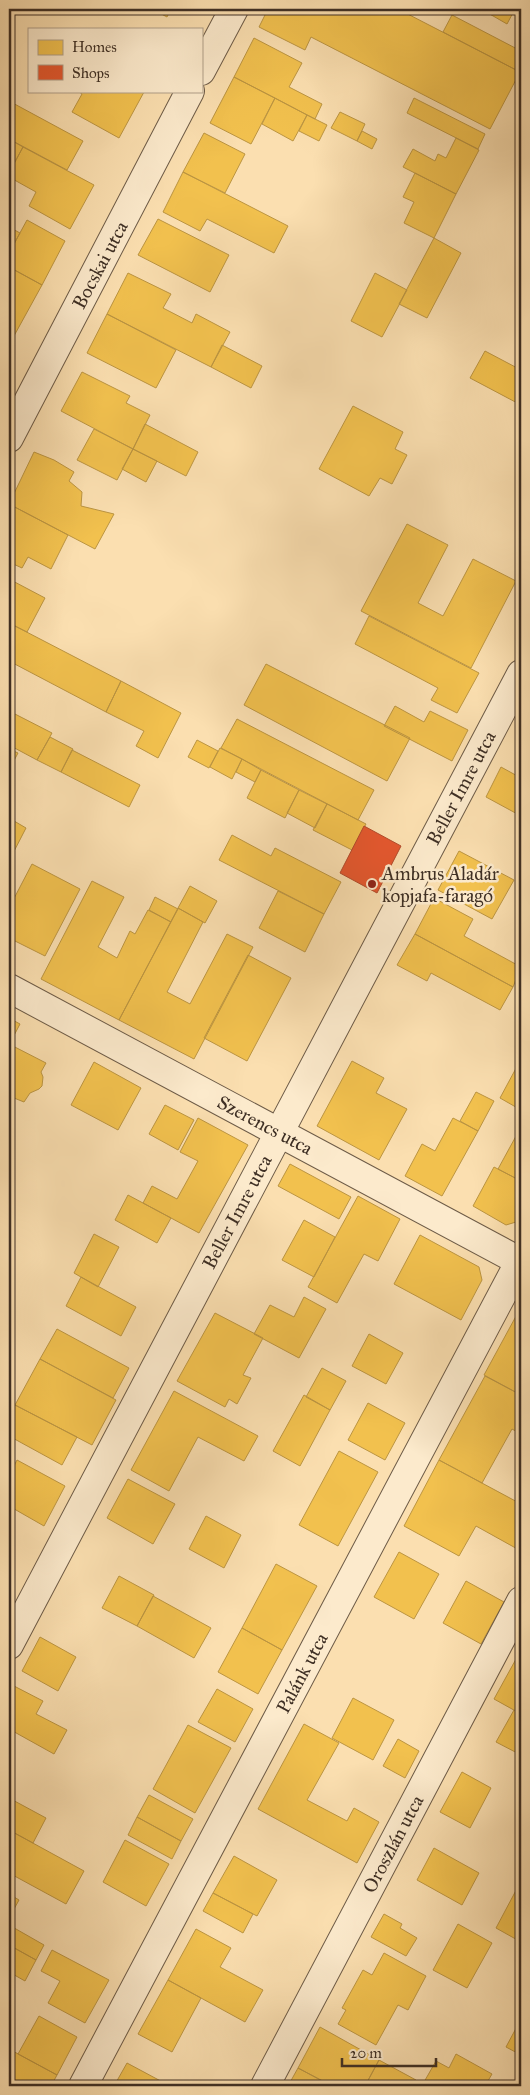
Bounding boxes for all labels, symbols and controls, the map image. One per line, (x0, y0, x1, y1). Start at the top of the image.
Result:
legend (28, 28, 202, 92)
text: Homes (72, 38, 117, 56)
text: Shops (72, 64, 110, 82)
street label: Bocskai utca (67, 216, 133, 313)
street label: Beller Imre utca (421, 726, 501, 849)
place label: Ambrus Aladár kopjafa-faragó (381, 862, 500, 908)
marker: Ambrus Aladár kopjafa-faragó (366, 878, 378, 890)
street label: Szerencs utca (213, 1090, 317, 1160)
street label: Beller Imre utca (197, 1150, 277, 1273)
street label: Palánk utca (271, 1628, 333, 1717)
street label: Oroszlán utca (358, 1790, 429, 1897)
scale bar (342, 2035, 436, 2067)
text: 20 m (350, 2044, 382, 2062)

